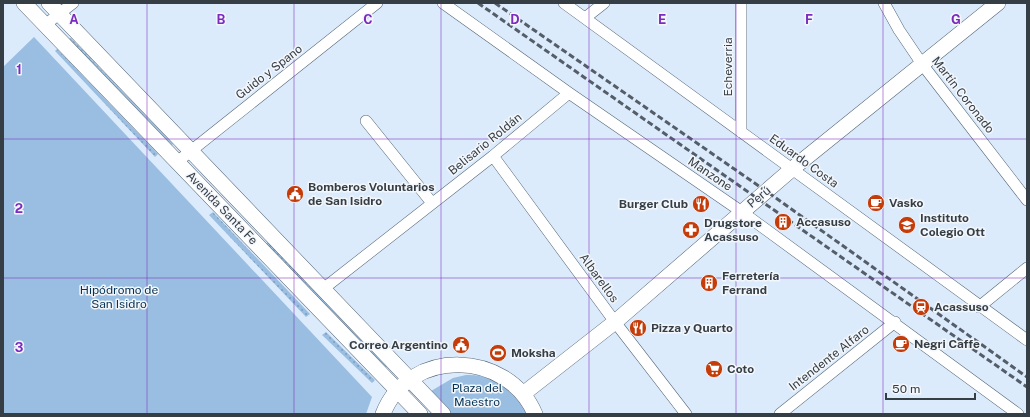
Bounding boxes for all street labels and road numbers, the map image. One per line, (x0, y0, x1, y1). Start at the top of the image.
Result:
street label: Echeverria (721, 37, 735, 97)
street label: Guido y Spano (233, 42, 305, 102)
street label: Martín Coronado (929, 54, 997, 136)
street label: Belisario Roldán (446, 110, 525, 178)
street label: Eduardo Costa (767, 131, 841, 191)
street label: Manzone (685, 154, 735, 194)
street label: Avenida Santa Fe (183, 168, 261, 248)
street label: Perú (745, 183, 773, 211)
street label: Albarellos (577, 251, 621, 305)
street label: Intendente Alfaro (786, 322, 872, 394)

